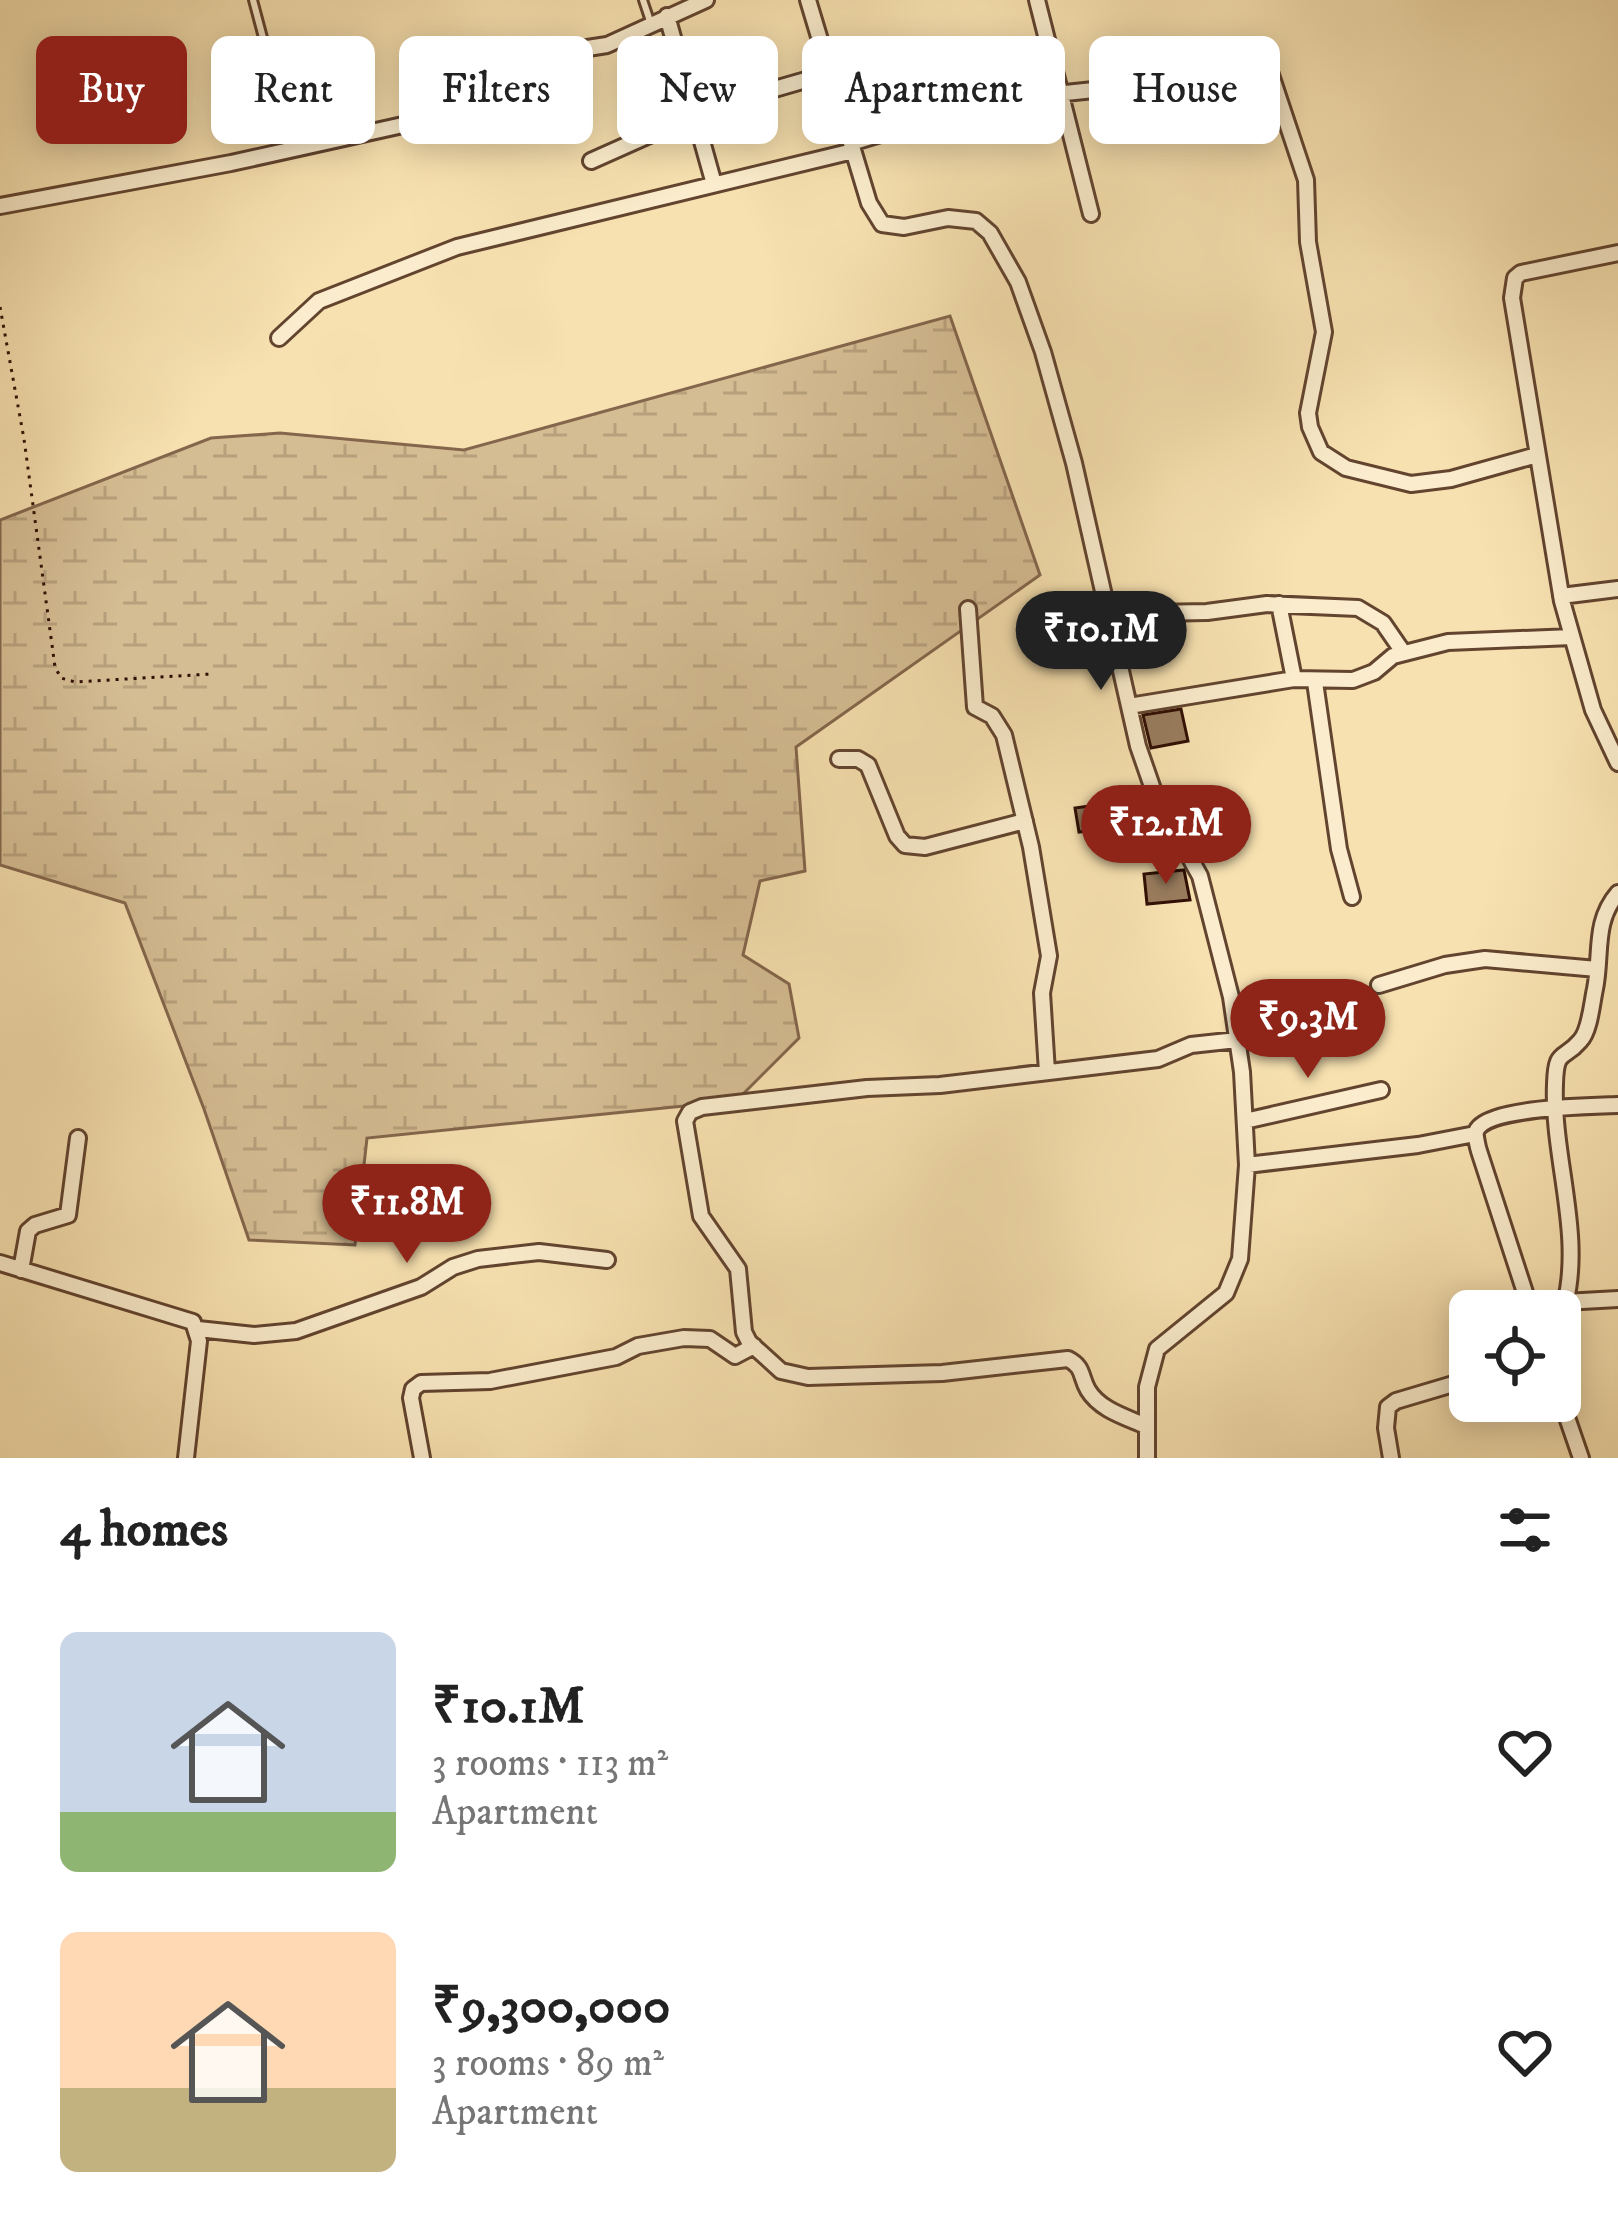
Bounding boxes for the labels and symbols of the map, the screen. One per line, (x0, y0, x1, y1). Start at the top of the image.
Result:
pin: ₹10.1M (1003, 591, 1199, 693)
pin: ₹12.1M (1068, 785, 1264, 887)
pin: ₹9.3M (1224, 979, 1392, 1081)
pin: ₹11.8M (309, 1164, 505, 1266)

